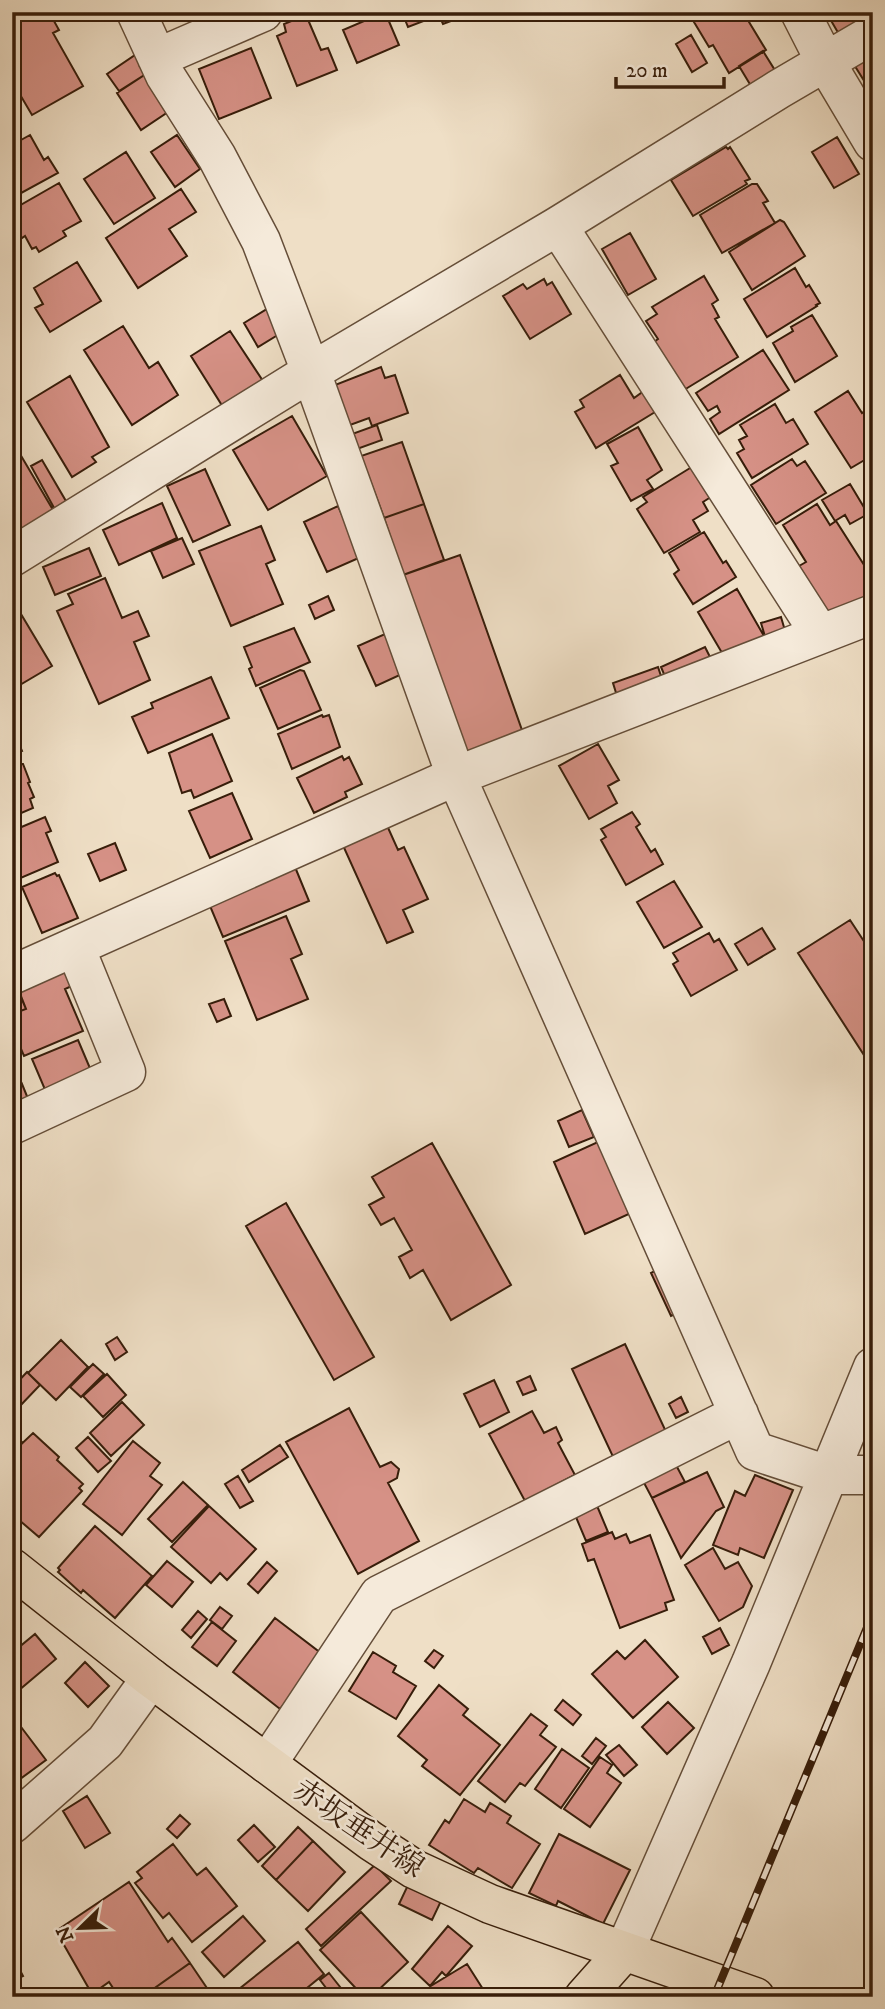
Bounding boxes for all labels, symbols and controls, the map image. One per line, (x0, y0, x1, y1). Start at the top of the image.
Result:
scale bar (616, 46, 724, 90)
text: 20 m (626, 58, 668, 84)
street label: 赤坂垂井線 (286, 1772, 431, 1887)
north arrow (46, 1894, 116, 1964)
text: N (52, 1922, 79, 1946)

